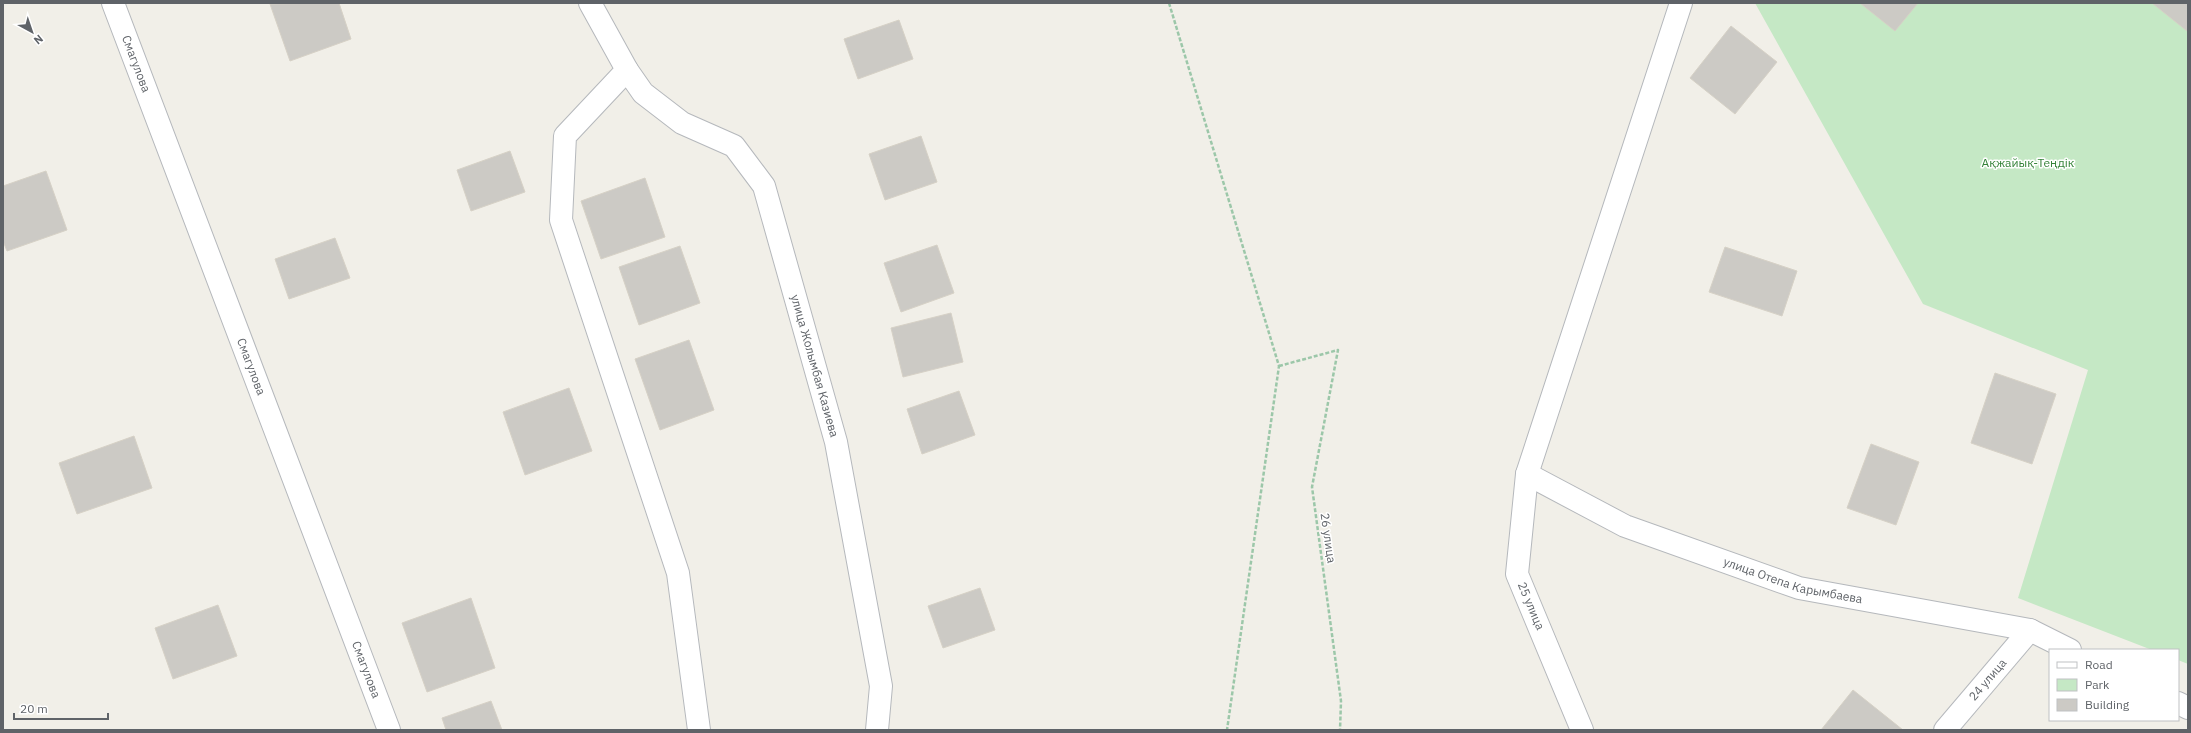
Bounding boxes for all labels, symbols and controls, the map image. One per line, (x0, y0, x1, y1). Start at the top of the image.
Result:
north arrow (12, 12, 52, 52)
text: N (31, 32, 46, 48)
street label: Смагулова (119, 33, 154, 95)
park label: Ақжайық-Теңдік (1982, 155, 2075, 170)
street label: улица Жолымбая Казиева (788, 293, 842, 439)
street label: Смагулова (234, 336, 269, 398)
street label: 26 улица (1318, 512, 1340, 565)
street label: улица Отепа Карымбаева (1722, 554, 1864, 607)
street label: 25 улица (1515, 580, 1548, 633)
street label: Смагулова (349, 639, 384, 701)
legend (2049, 649, 2179, 721)
street label: 24 улица (1965, 655, 2010, 703)
text: Road (2085, 657, 2113, 672)
text: Park (2085, 677, 2110, 692)
scale bar (14, 695, 108, 721)
text: Building (2085, 697, 2130, 712)
text: 20 m (20, 701, 48, 716)

